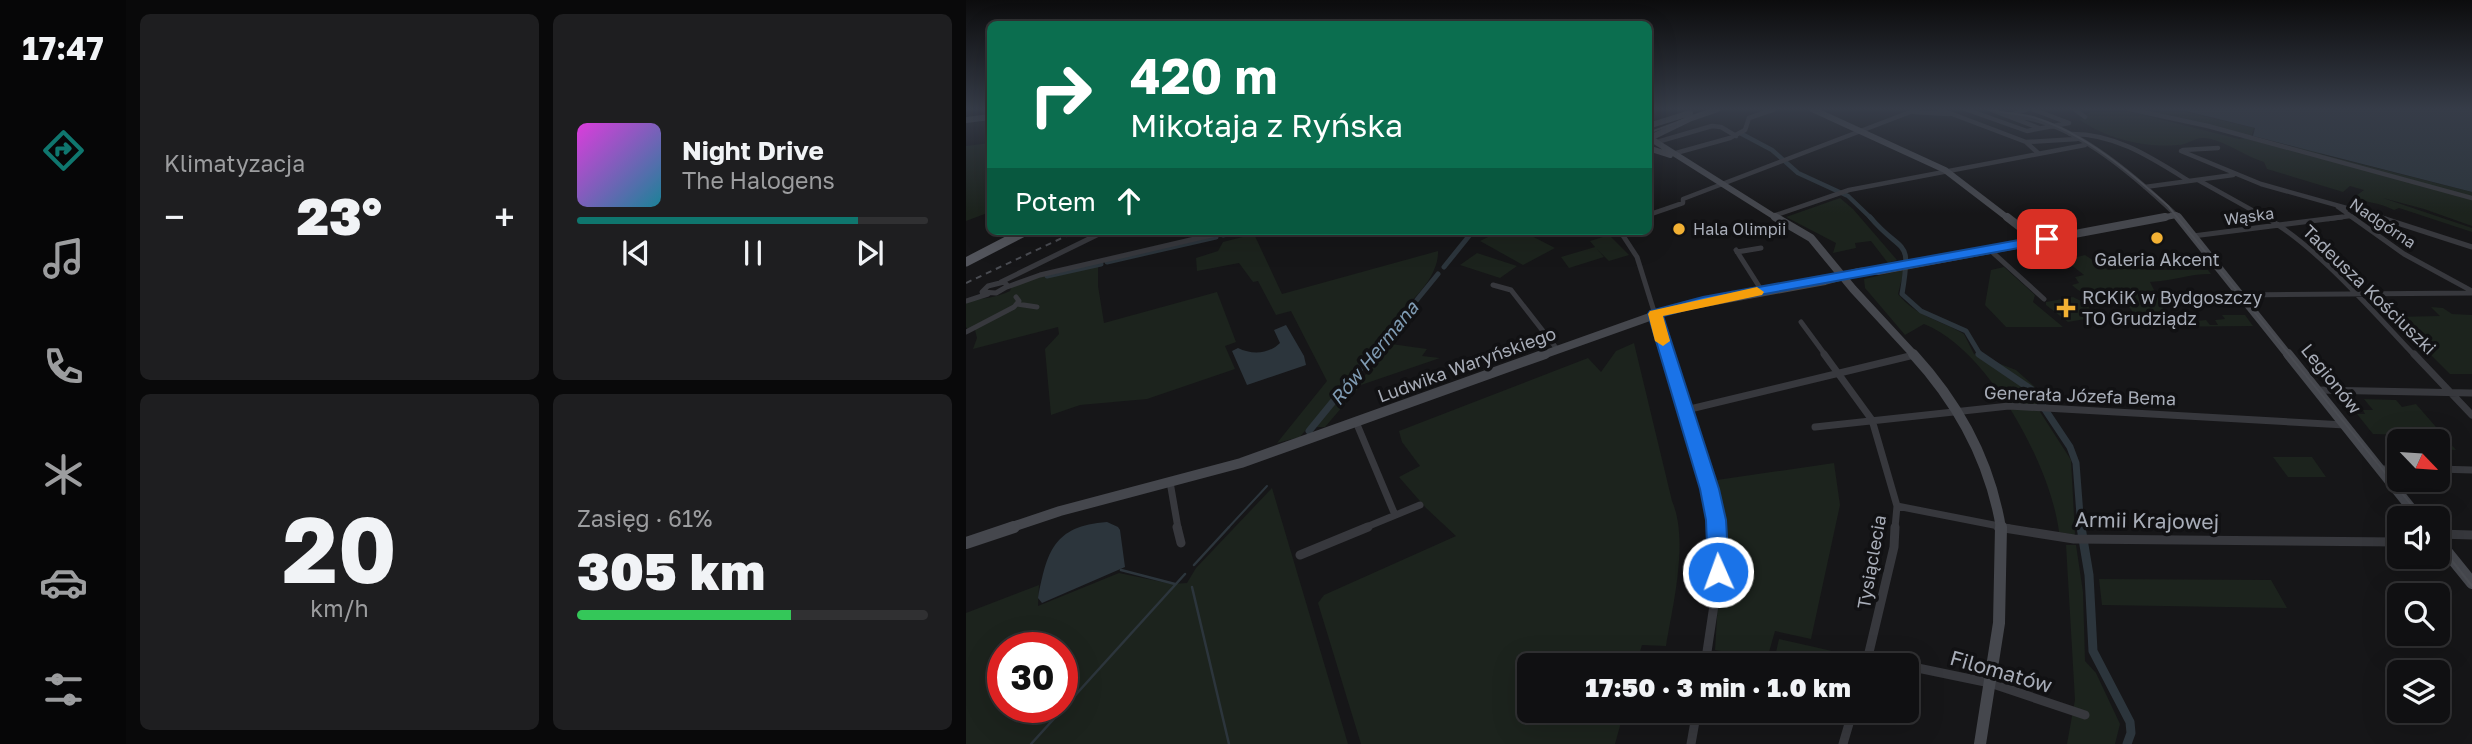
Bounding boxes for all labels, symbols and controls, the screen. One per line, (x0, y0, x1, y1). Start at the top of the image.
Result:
text: 17:47 (22, 29, 104, 67)
text: 420 m (1130, 46, 1278, 105)
icon: right (1015, 49, 1106, 140)
text: Mikołaja z Ryńska (1130, 106, 1403, 144)
icon: directions (39, 126, 88, 175)
text: Night Drive (682, 135, 824, 166)
text: Klimatyzacja (164, 149, 305, 177)
text: The Halogens (682, 166, 835, 194)
icon: ahead (1110, 182, 1148, 220)
text: 23° (297, 184, 382, 246)
text: Potem (1015, 186, 1096, 217)
text: − (164, 194, 185, 239)
text: + (494, 194, 515, 239)
street label: Nadgórna (2346, 194, 2420, 252)
street label: Wąska (2223, 203, 2275, 229)
pin (2017, 209, 2077, 269)
place label: Hala Olimpii (1693, 219, 1786, 239)
icon: arrive (2028, 220, 2066, 258)
street label: Tadeusza Kościuszki (2298, 220, 2441, 359)
marker: Hala Olimpii (1671, 221, 1687, 237)
marker: Galeria Akcent (2149, 230, 2165, 246)
icon: music (39, 234, 88, 283)
icon: previous (617, 234, 655, 272)
icon: pause (734, 234, 772, 272)
icon: next (851, 234, 889, 272)
place label: Galeria Akcent (2094, 248, 2220, 270)
place label: RCKiK w Bydgoszczy TO Grudziądz (2082, 286, 2262, 329)
water label: Rów Hermana (1325, 295, 1423, 409)
marker: RCKiK w Bydgoszczy TO Grudziądz (2056, 298, 2076, 318)
street label: Ludwika Waryńskiego (1374, 322, 1559, 407)
street label: Legionów (2297, 339, 2367, 418)
icon: phone (39, 342, 88, 391)
street label: Generała Józefa Bema (1984, 381, 2176, 409)
north arrow (2387, 429, 2450, 492)
map controls (2387, 429, 2450, 723)
icon: climate (39, 450, 88, 499)
text: 20 (282, 494, 397, 603)
text: Zasięg · 61% (577, 504, 712, 532)
street label: Armii Krajowej (2075, 506, 2219, 534)
button: sound (2387, 506, 2450, 569)
street label: Tysiąclecia (1852, 513, 1890, 610)
position arrow (1681, 535, 1755, 609)
text: 305 km (577, 539, 765, 601)
icon: car (39, 558, 88, 607)
button: search (2387, 583, 2450, 646)
text: km/h (310, 594, 369, 622)
speed limit sign: 30 (987, 632, 1078, 723)
street label: Filomatów (1947, 644, 2055, 698)
button: layers (2387, 660, 2450, 723)
icon: filters (39, 665, 88, 714)
text: 17:50 · 3 min · 1.0 km (1585, 672, 1851, 703)

